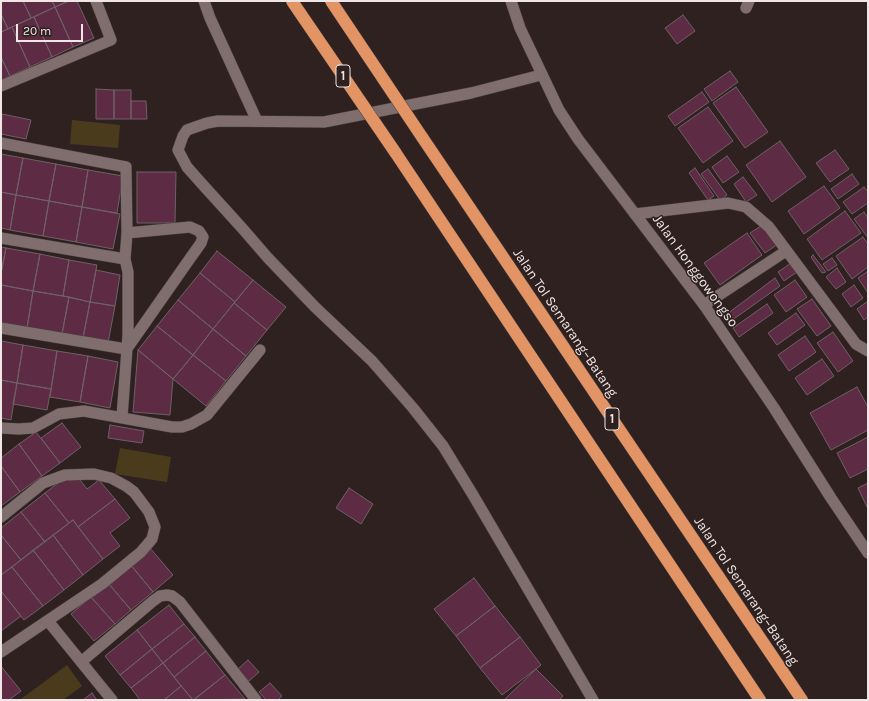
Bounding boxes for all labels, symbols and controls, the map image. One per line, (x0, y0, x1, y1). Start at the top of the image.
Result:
scale bar (18, 16, 85, 42)
text: 20 m (23, 24, 51, 38)
road number: 1 (336, 65, 350, 87)
street label: Jalan Honggowongso (649, 212, 741, 330)
street label: Jalan Tol Semarang–Batang (509, 246, 621, 400)
road number: 1 (605, 408, 619, 430)
street label: Jalan Tol Semarang–Batang (690, 514, 802, 668)

